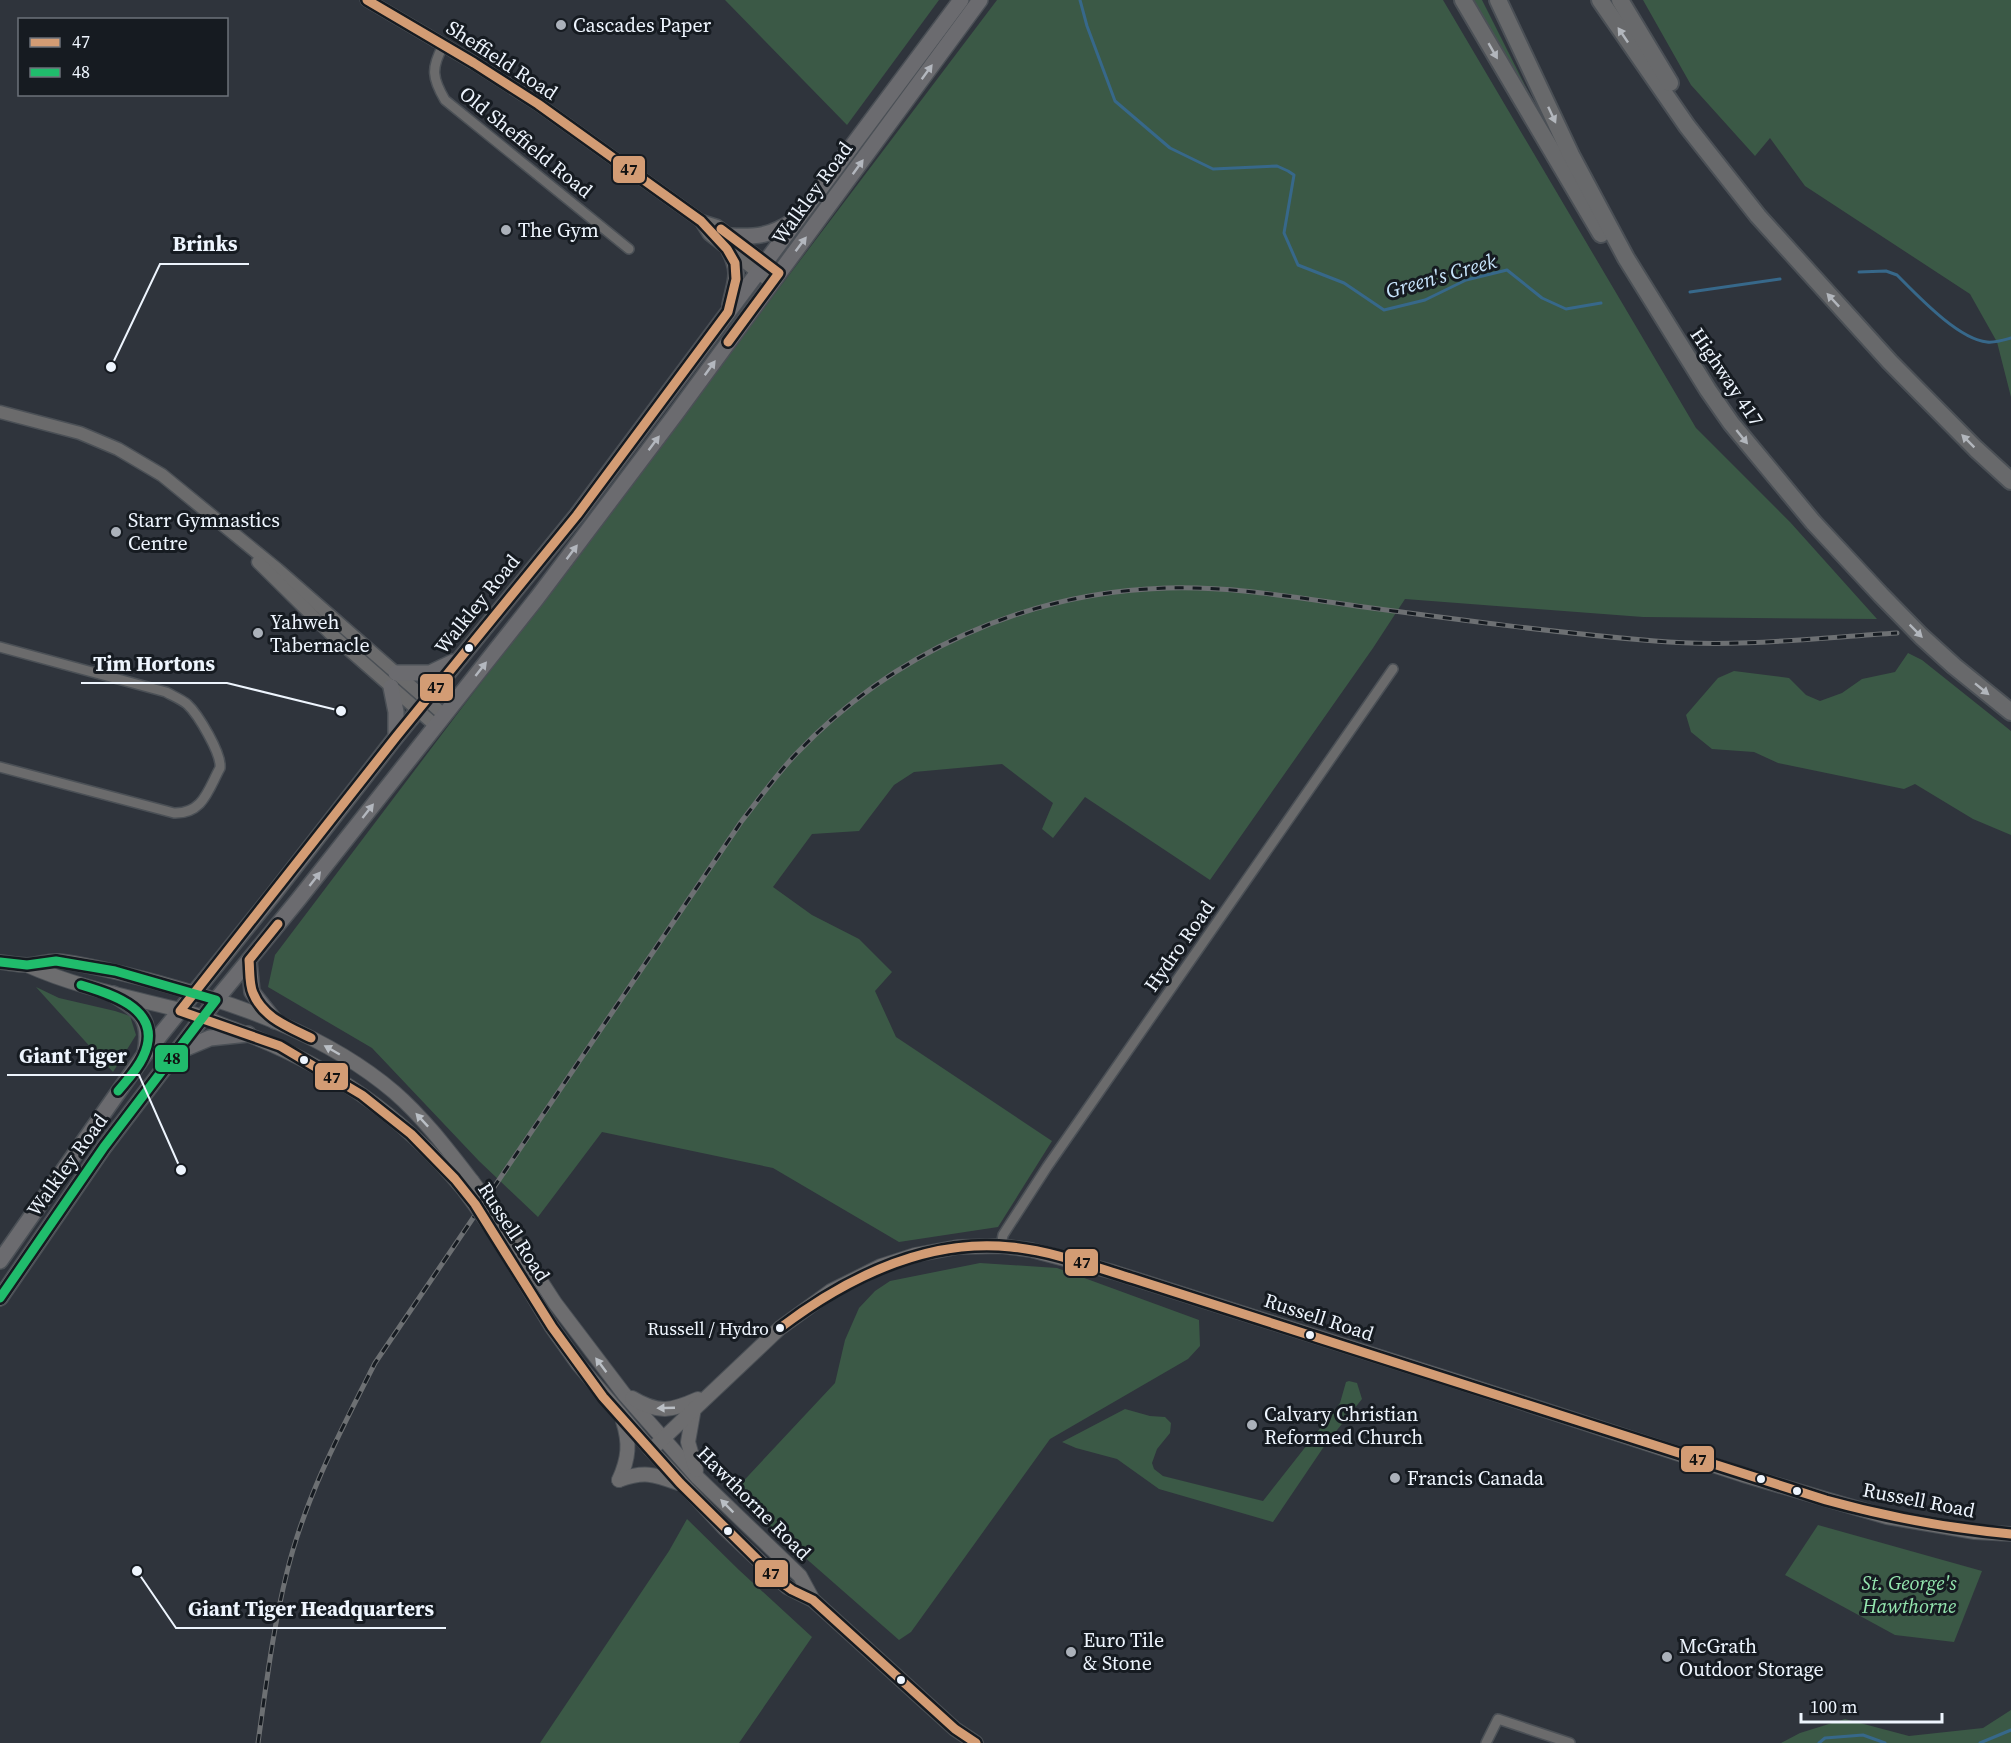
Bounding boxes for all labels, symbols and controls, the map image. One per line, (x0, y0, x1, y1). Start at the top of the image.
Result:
place label: Cascades Paper (573, 11, 712, 39)
street label: Sheffield Road (441, 14, 564, 107)
legend (18, 18, 228, 96)
marker: Cascades Paper (554, 18, 568, 32)
one-way arrow (1617, 27, 1629, 43)
text: 47 (72, 29, 90, 54)
one-way arrow (1487, 42, 1497, 59)
text: 48 (72, 59, 90, 84)
one-way arrow (921, 64, 933, 79)
street label: Old Sheffield Road (454, 80, 599, 205)
one-way arrow (1548, 106, 1557, 123)
street label: Walkley Road (765, 135, 859, 250)
line badge: 47 (612, 155, 646, 184)
text: 47 (620, 158, 638, 180)
one-way arrow (852, 160, 864, 176)
place label: The Gym (518, 216, 599, 244)
marker: The Gym (499, 223, 513, 237)
callout: Brinks (160, 225, 249, 264)
text: Brinks (172, 229, 238, 258)
one-way arrow (795, 236, 807, 252)
water label: Green's Creek (1382, 246, 1500, 305)
one-way arrow (1826, 293, 1840, 308)
street label: Highway 417 (1684, 322, 1770, 432)
one-way arrow (703, 360, 715, 375)
one-way arrow (1736, 429, 1749, 445)
one-way arrow (1961, 434, 1975, 449)
one-way arrow (648, 435, 660, 450)
place label: Starr Gymnastics Centre (128, 506, 280, 557)
marker: Starr Gymnastics Centre (109, 525, 123, 539)
one-way arrow (566, 544, 578, 560)
street label: Walkley Road (428, 548, 526, 660)
place label: Yahweh Tabernacle (270, 608, 370, 659)
one-way arrow (1909, 624, 1923, 638)
marker: Yahweh Tabernacle (251, 626, 265, 640)
unlabelled marker (463, 642, 475, 654)
callout: Tim Hortons (81, 644, 227, 683)
text: Tim Hortons (93, 649, 216, 678)
one-way arrow (474, 661, 487, 677)
line badge: 47 (419, 673, 454, 702)
text: 47 (427, 676, 445, 698)
one-way arrow (1975, 682, 1990, 694)
one-way arrow (361, 804, 373, 819)
one-way arrow (308, 871, 320, 886)
street label: Hydro Road (1137, 894, 1221, 997)
callout: Giant Tiger (7, 1036, 139, 1075)
text: Giant Tiger (19, 1041, 127, 1070)
line badge: 48 (154, 1044, 189, 1073)
one-way arrow (323, 1045, 340, 1055)
text: 48 (163, 1047, 181, 1069)
unlabelled marker (298, 1054, 310, 1066)
line badge: 47 (314, 1062, 349, 1091)
text: 47 (323, 1066, 341, 1088)
street label: Walkley Road (20, 1107, 114, 1222)
one-way arrow (415, 1112, 429, 1127)
street label: Russell Road (471, 1177, 557, 1288)
line badge: 47 (1064, 1248, 1099, 1277)
text: 47 (1073, 1251, 1091, 1273)
street label: Russell Road (1261, 1286, 1378, 1348)
place label: Russell / Hydro (647, 1316, 769, 1341)
marker: Russell / Hydro (774, 1322, 786, 1334)
unlabelled marker (1304, 1329, 1316, 1341)
one-way arrow (595, 1358, 607, 1374)
place label: Calvary Christian Reformed Church (1264, 1400, 1423, 1451)
one-way arrow (656, 1404, 675, 1413)
marker: Calvary Christian Reformed Church (1245, 1418, 1259, 1432)
street label: Hawthorne Road (691, 1440, 818, 1567)
line badge: 47 (1680, 1445, 1715, 1473)
text: 47 (1689, 1448, 1707, 1470)
place label: Francis Canada (1407, 1464, 1545, 1492)
marker: Francis Canada (1388, 1471, 1402, 1485)
unlabelled marker (1755, 1473, 1767, 1485)
street label: Russell Road (1861, 1475, 1978, 1525)
unlabelled marker (1791, 1485, 1803, 1497)
one-way arrow (720, 1499, 735, 1513)
unlabelled marker (722, 1525, 734, 1537)
line badge: 47 (754, 1559, 789, 1588)
text: 47 (762, 1562, 780, 1584)
park label: St. George's Hawthorne (1861, 1569, 1957, 1620)
callout: Giant Tiger Headquarters (176, 1589, 446, 1628)
text: Giant Tiger Headquarters (188, 1594, 434, 1623)
place label: Euro Tile & Stone (1083, 1626, 1164, 1677)
place label: McGrath Outdoor Storage (1679, 1632, 1824, 1683)
marker: Euro Tile & Stone (1064, 1645, 1078, 1659)
marker: McGrath Outdoor Storage (1660, 1650, 1674, 1664)
unlabelled marker (895, 1674, 907, 1686)
scale bar (1801, 1686, 1942, 1724)
text: 100 m (1810, 1694, 1857, 1719)

